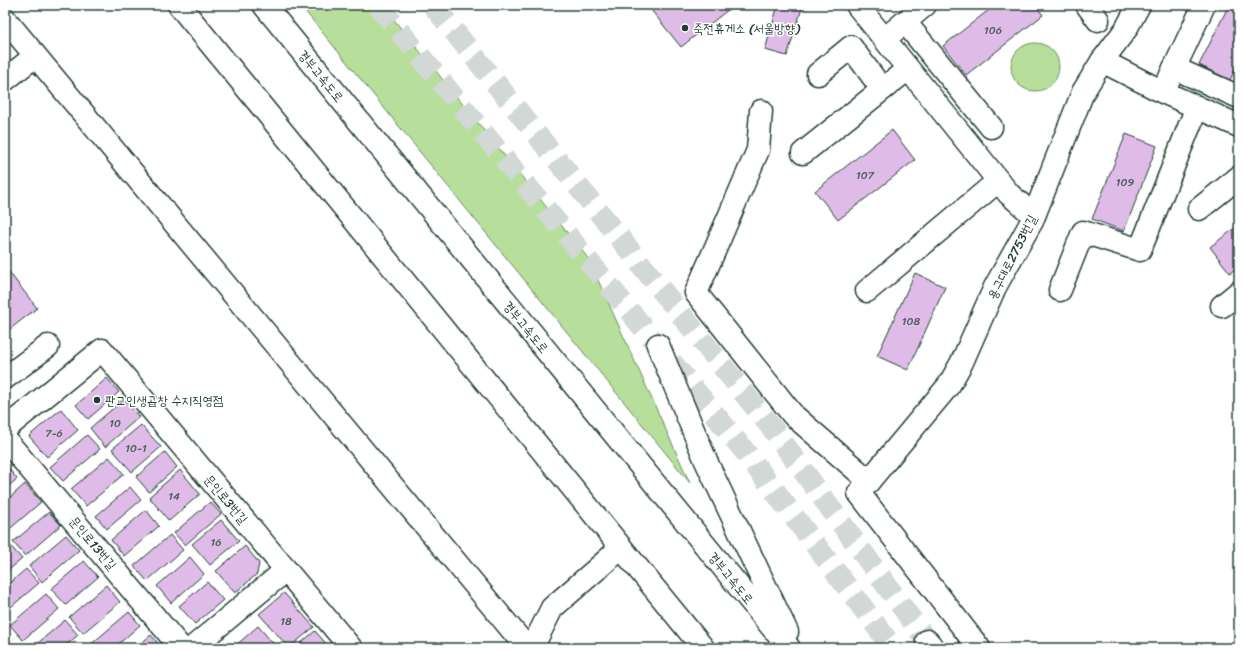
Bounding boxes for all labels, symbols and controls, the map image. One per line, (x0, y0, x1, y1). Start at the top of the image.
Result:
place label: 죽전휴게소 (서울방향) (693, 17, 801, 40)
house number: 106 (984, 21, 1002, 40)
marker: 죽전휴게소 (서울방향) (680, 23, 690, 33)
street label: 경부고속도로 (292, 44, 350, 108)
house number: 107 (856, 166, 875, 185)
house number: 109 (1116, 173, 1134, 192)
street label: 용구대로2753번길 (981, 210, 1043, 304)
street label: 경부고속도로 (497, 295, 555, 359)
house number: 108 (902, 312, 921, 331)
place label: 판교인생곱창 수지직영점 (105, 389, 223, 412)
marker: 판교인생곱창 수지직영점 (92, 395, 102, 405)
house number: 10 (109, 414, 121, 433)
house number: 7-6 (45, 424, 63, 443)
house number: 10-1 (125, 439, 147, 458)
street label: 문인로3번길 (198, 469, 254, 529)
house number: 14 (168, 487, 180, 506)
street label: 문인로13번길 (63, 511, 123, 575)
house number: 16 (211, 533, 221, 552)
street label: 경부고속도로 (702, 546, 760, 610)
house number: 18 (280, 612, 292, 631)

